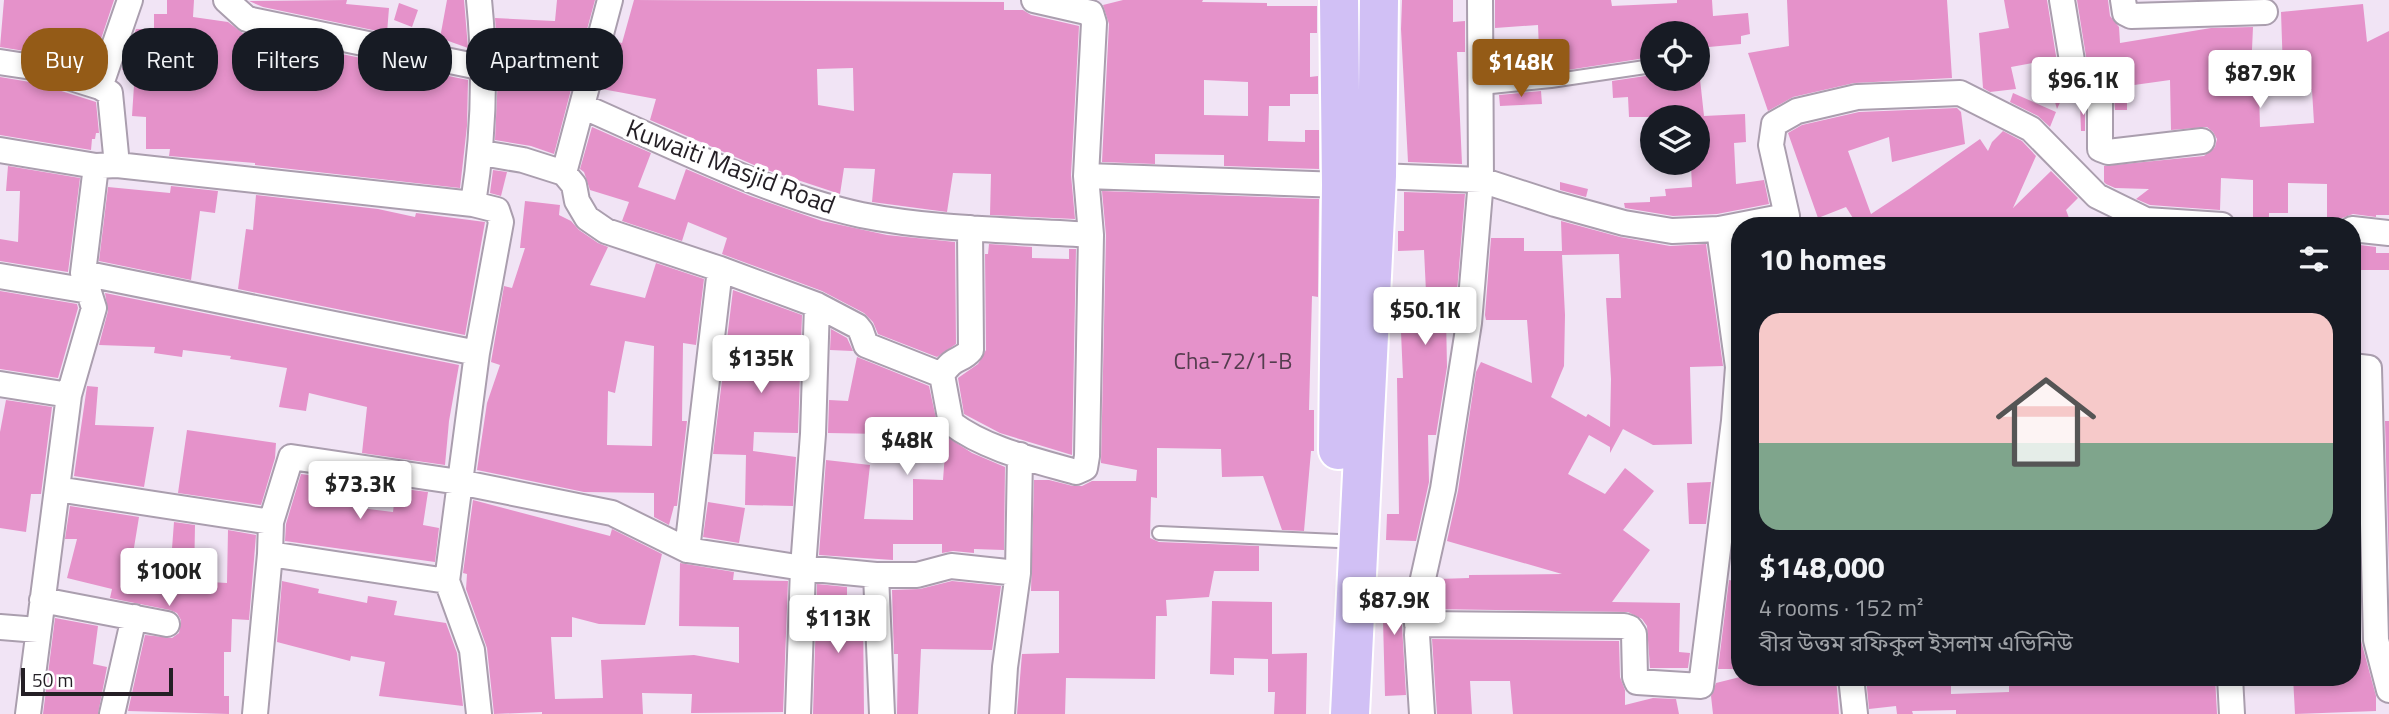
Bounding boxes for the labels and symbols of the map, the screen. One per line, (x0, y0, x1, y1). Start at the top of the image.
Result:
pin: $148K (1472, 40, 1570, 99)
pin: $87.9K (2203, 50, 2317, 110)
pin: $96.1K (2026, 58, 2140, 117)
street label: Kuwaiti Masjid Road (621, 108, 841, 224)
pin: $50.1K (1368, 288, 1482, 347)
pin: $135K (712, 336, 810, 395)
house number: Cha-72/1-B (1174, 343, 1292, 378)
pin: $48K (866, 418, 948, 477)
pin: $73.3K (303, 462, 417, 521)
pin: $100K (120, 548, 218, 608)
pin: $87.9K (1337, 578, 1451, 637)
pin: $113K (789, 596, 887, 655)
scale bar (21, 665, 173, 697)

